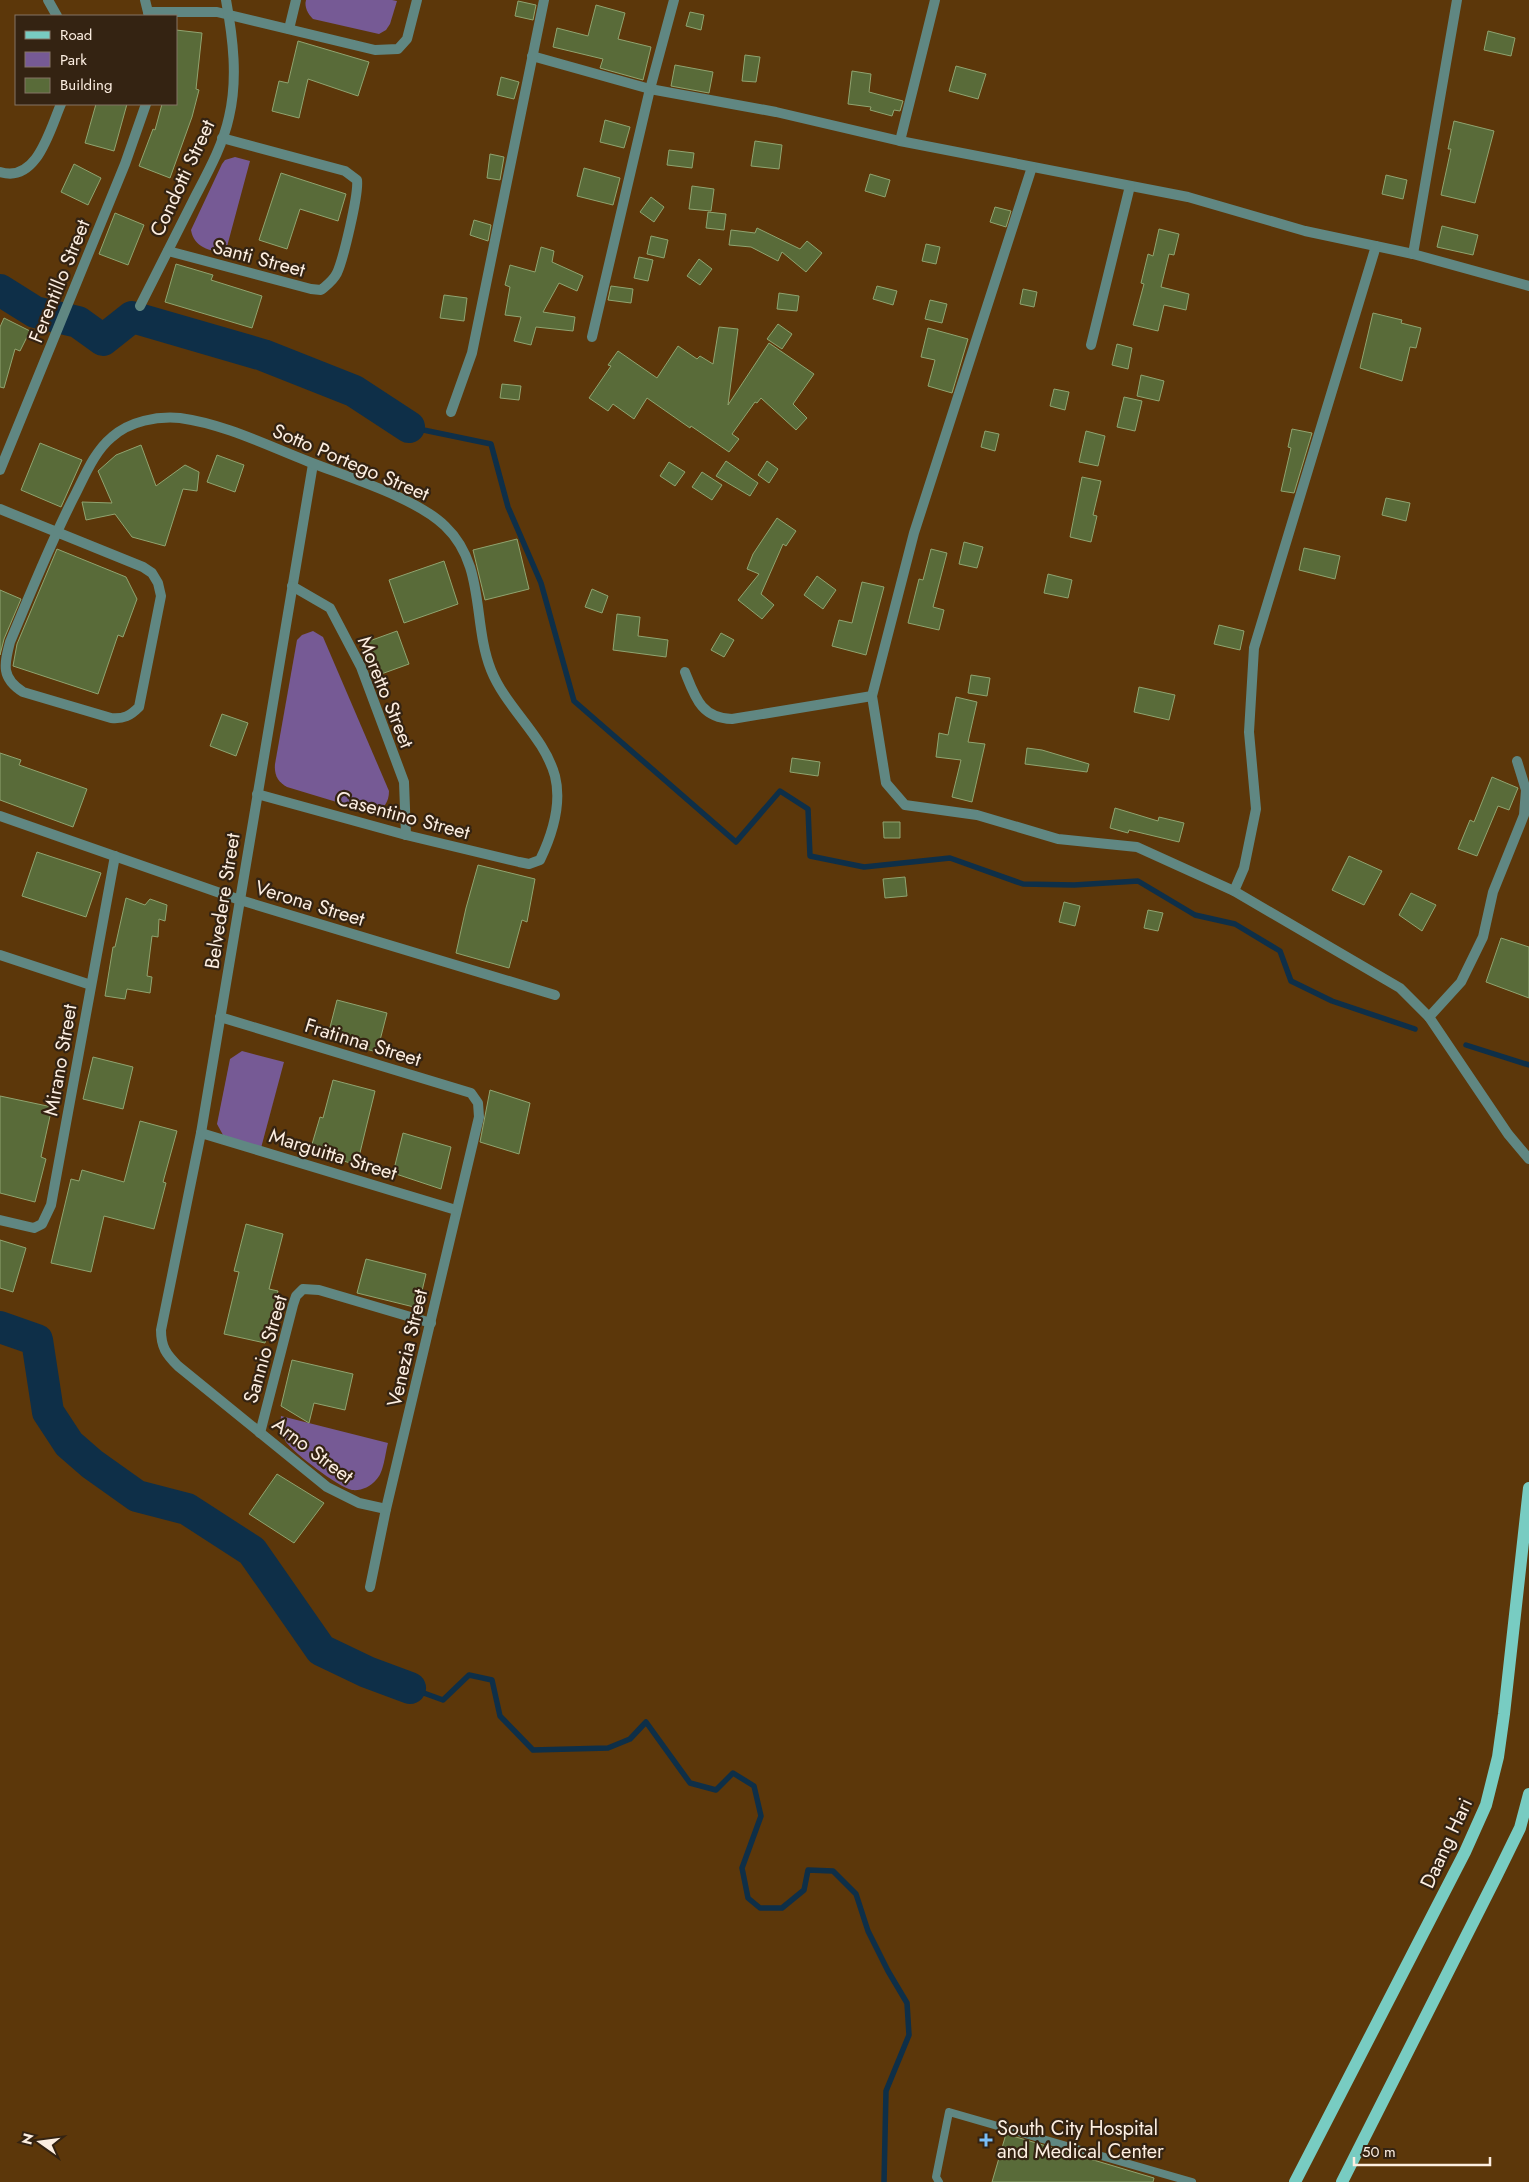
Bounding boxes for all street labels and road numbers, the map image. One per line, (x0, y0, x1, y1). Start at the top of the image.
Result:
street label: Condotti Street (143, 115, 222, 241)
street label: Ferentillo Street (22, 215, 97, 347)
street label: Santi Street (209, 232, 309, 285)
street label: Sotto Portego Street (268, 416, 434, 509)
street label: Moretto Street (350, 632, 421, 753)
street label: Casentino Street (333, 784, 473, 847)
street label: Belvedere Street (197, 831, 248, 971)
street label: Verona Street (251, 873, 368, 934)
street label: Mirano Street (36, 1002, 85, 1118)
street label: Fratinna Street (301, 1011, 425, 1074)
street label: Marguitta Street (265, 1121, 401, 1188)
street label: Venezia Street (380, 1286, 435, 1410)
street label: Sannio Street (236, 1291, 295, 1407)
street label: Arno Street (266, 1410, 360, 1491)
street label: Daang Hari (1413, 1793, 1480, 1893)

